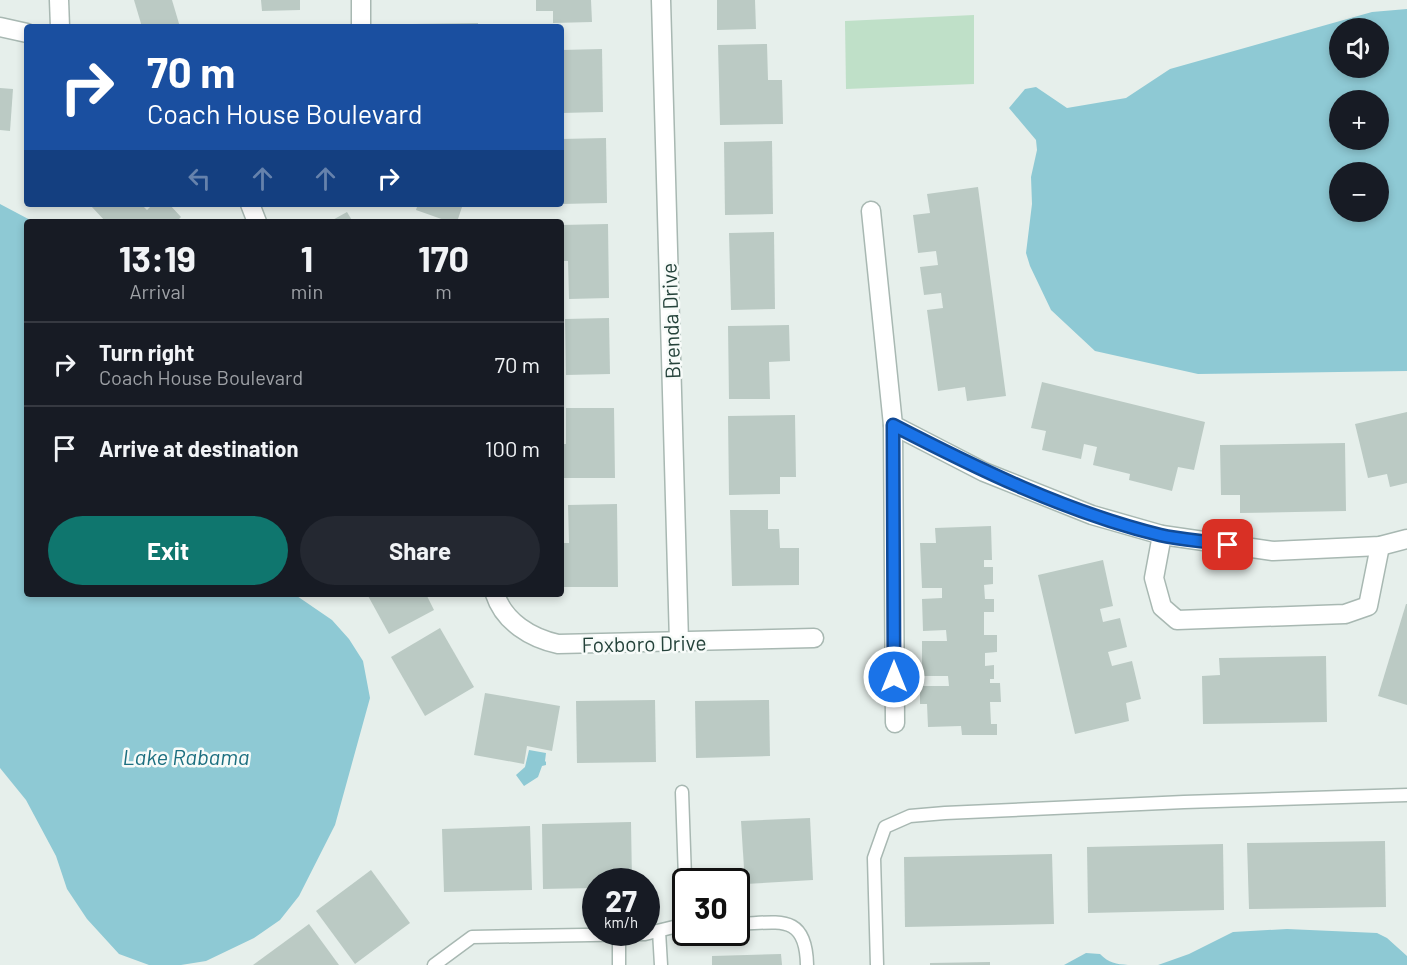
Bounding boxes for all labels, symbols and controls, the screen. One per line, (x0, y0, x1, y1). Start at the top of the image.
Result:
map controls (1329, 18, 1389, 222)
button: sound (1329, 18, 1389, 78)
text: 70 m (147, 46, 235, 96)
icon: right (48, 48, 126, 126)
button: + (1329, 90, 1389, 150)
text: Coach House Boulevard (147, 97, 423, 129)
icon: left (183, 162, 216, 195)
icon: ahead (246, 162, 279, 195)
icon: ahead (309, 162, 342, 195)
icon: right (372, 162, 405, 195)
button: − (1329, 162, 1389, 222)
text: 13:19 (119, 236, 196, 279)
text: 1 (301, 236, 313, 279)
text: 170 (418, 236, 469, 279)
street label: Brenda Drive (655, 262, 685, 380)
text: Arrival (129, 279, 185, 303)
text: min (291, 279, 323, 303)
text: m (435, 279, 452, 303)
text: Turn right (99, 339, 194, 365)
icon: right (48, 348, 81, 381)
text: 70 m (495, 351, 540, 377)
text: Coach House Boulevard (99, 365, 303, 389)
icon: arrive (48, 432, 81, 465)
text: Arrive at destination (99, 435, 298, 461)
text: 100 m (485, 435, 540, 461)
button: Exit (48, 516, 288, 585)
button: Share (300, 516, 540, 585)
pin (1202, 519, 1253, 570)
icon: arrive (1211, 528, 1244, 561)
street label: Foxboro Drive (581, 629, 707, 657)
position arrow (862, 645, 926, 709)
water label: Lake Rabama (123, 743, 250, 769)
speed limit sign: 30 (672, 868, 750, 946)
text: 27 (605, 882, 637, 918)
text: km/h (604, 913, 638, 931)

